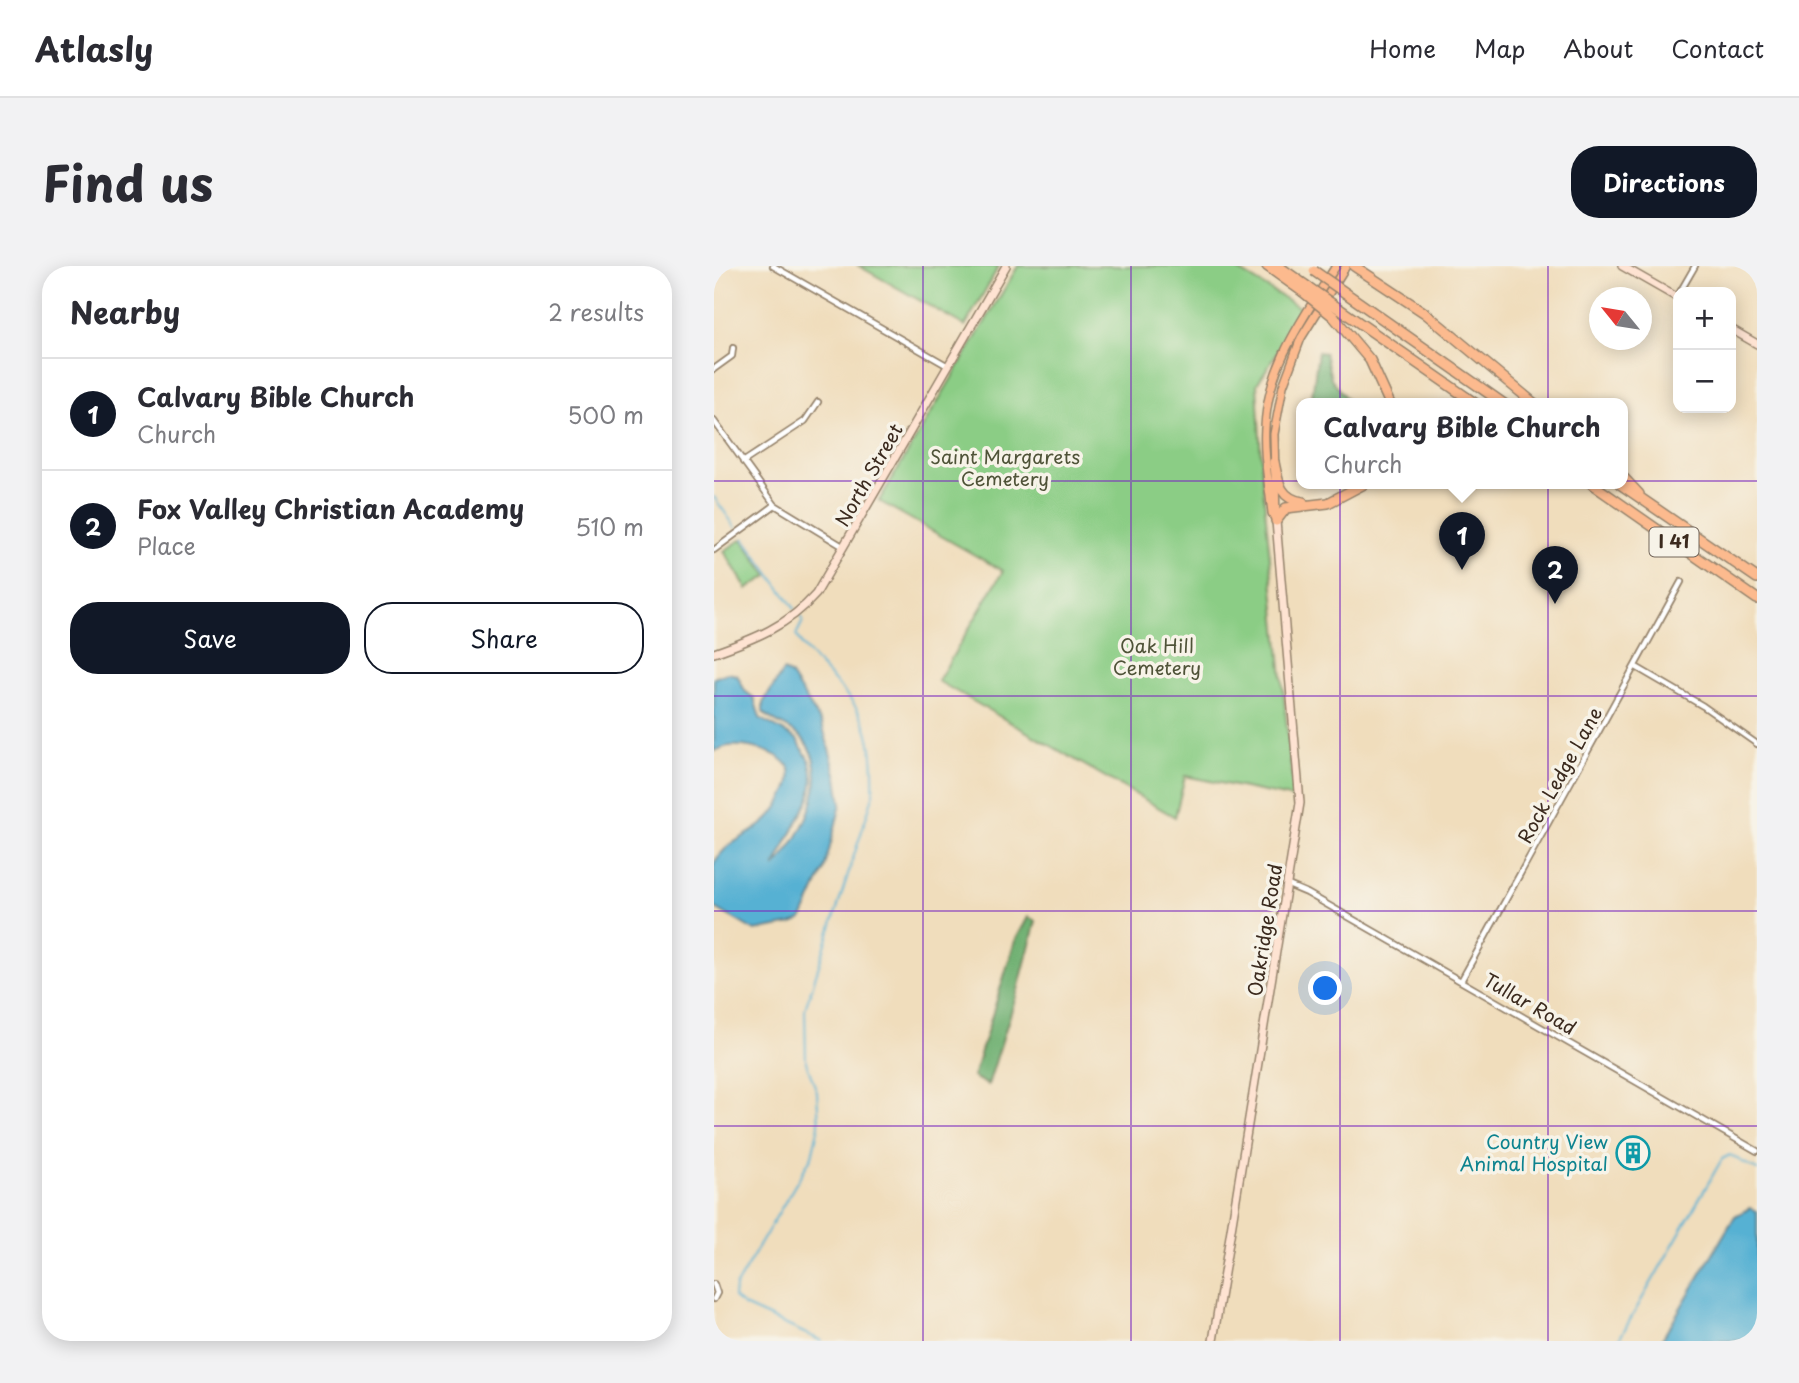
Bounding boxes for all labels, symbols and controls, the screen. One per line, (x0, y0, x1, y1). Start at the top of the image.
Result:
text: Atlasly (35, 23, 153, 73)
text: Home (1369, 30, 1436, 66)
text: Map (1474, 30, 1525, 66)
text: About (1563, 30, 1633, 66)
text: Contact (1671, 30, 1764, 66)
text: Find us (42, 145, 213, 219)
button: Directions (1571, 146, 1757, 218)
north arrow (1589, 287, 1652, 350)
map controls (1673, 287, 1736, 413)
button: + (1673, 287, 1736, 350)
text: Nearby (70, 289, 180, 334)
text: 2 results (548, 294, 644, 329)
button: − (1673, 350, 1736, 413)
text: Calvary Bible Church (137, 377, 415, 416)
text: 1 (88, 397, 99, 432)
text: 500 m (567, 397, 644, 432)
popup (1296, 398, 1628, 489)
text: Calvary Bible Church (1323, 407, 1601, 446)
text: Church (137, 416, 216, 451)
street label: North Street (827, 418, 909, 531)
park label: Saint Margarets Cemetery (930, 442, 1080, 492)
text: Church (1323, 446, 1402, 481)
text: Fox Valley Christian Academy (137, 489, 524, 528)
text: 2 (85, 509, 101, 544)
text: 510 m (575, 509, 644, 544)
pin: 1 (1439, 512, 1485, 570)
text: Place (137, 528, 196, 563)
road number: I 41 (1650, 528, 1698, 556)
pin: 2 (1532, 546, 1578, 604)
button: Save (70, 602, 350, 674)
button: Share (364, 602, 644, 674)
park label: Oak Hill Cemetery (1113, 631, 1201, 681)
street label: Rock Ledge Lane (1510, 701, 1608, 848)
street label: Oakridge Road (1240, 862, 1288, 998)
street label: Tullar Road (1479, 965, 1582, 1041)
your location (1308, 971, 1342, 1005)
place label: Country View Animal Hospital (1460, 1127, 1608, 1177)
building icon: Country View Animal Hospital (1614, 1134, 1652, 1172)

